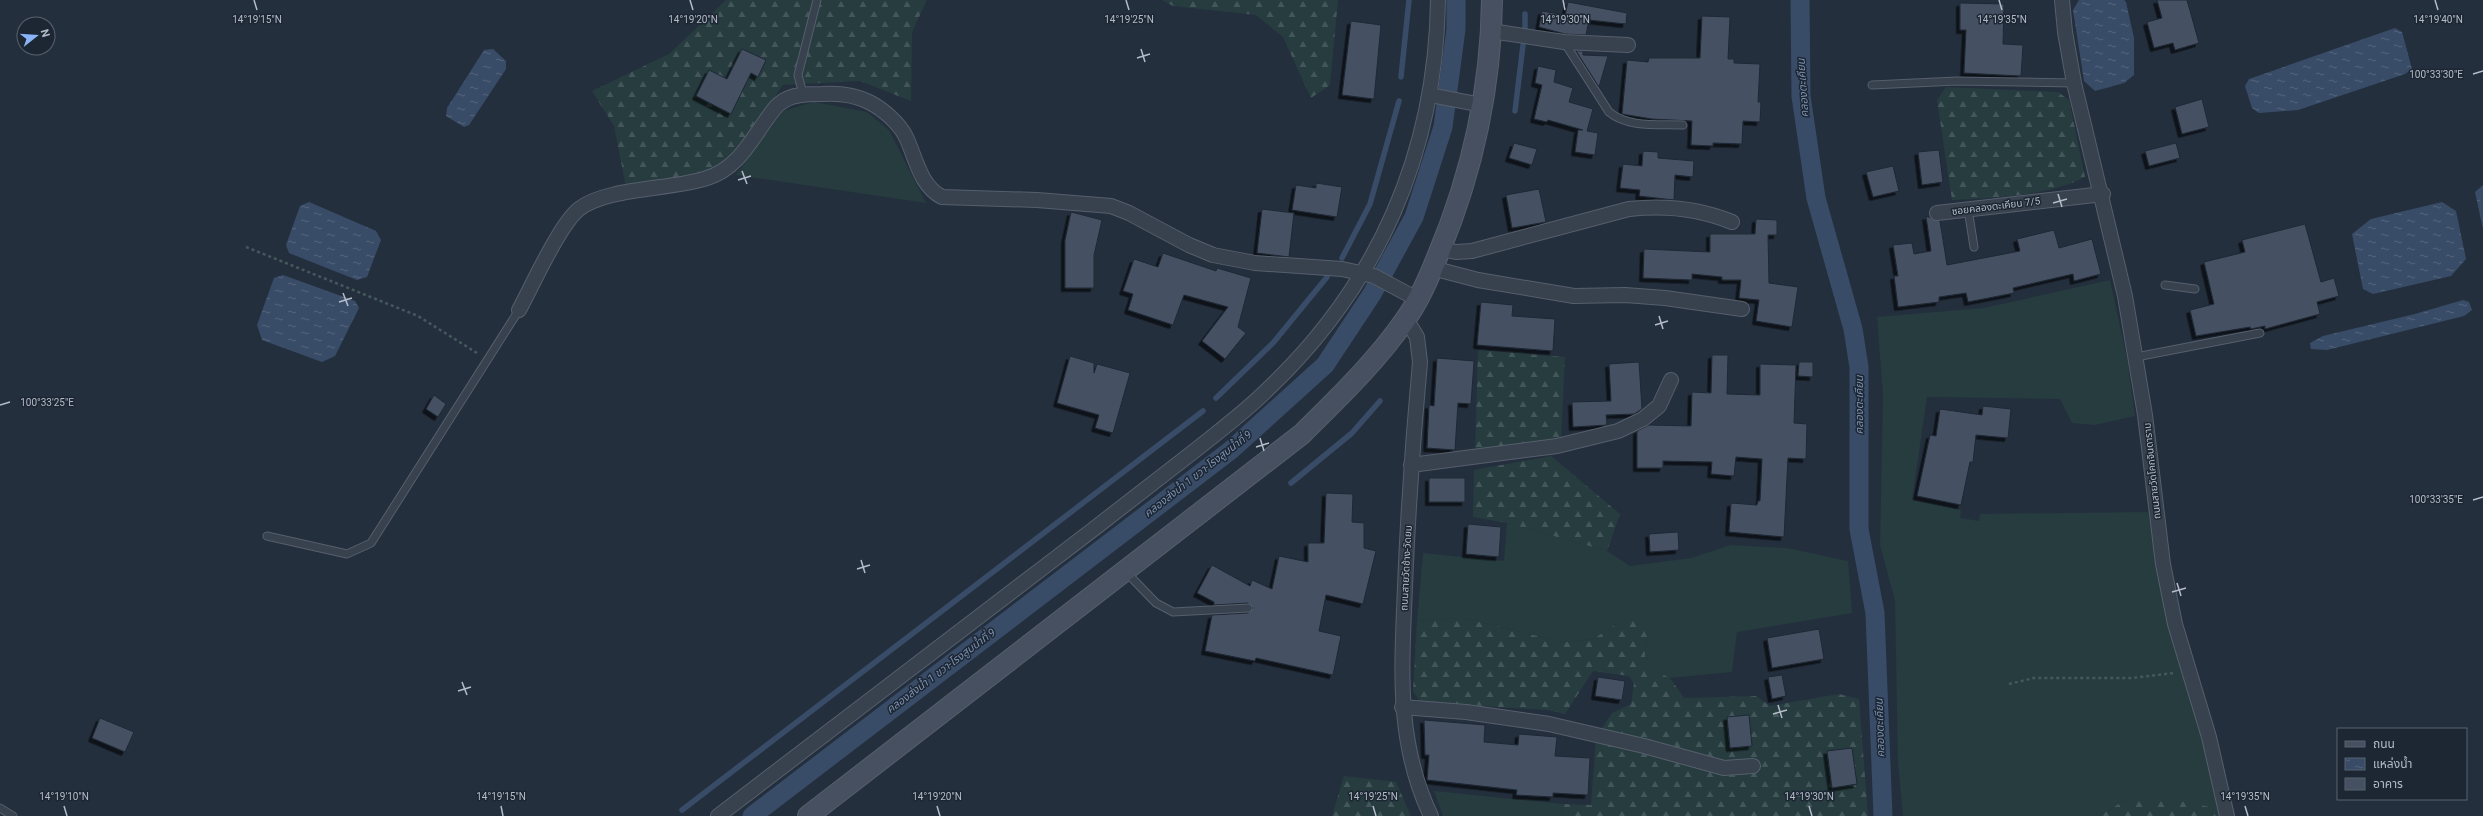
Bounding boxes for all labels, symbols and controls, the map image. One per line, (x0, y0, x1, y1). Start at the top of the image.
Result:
text: 14°19'15"N (232, 14, 282, 25)
text: 14°19'20"N (668, 14, 718, 25)
text: 14°19'25"N (1104, 14, 1154, 25)
text: 14°19'30"N (1540, 14, 1590, 25)
text: 14°19'35"N (1977, 14, 2027, 25)
text: 14°19'40"N (2413, 14, 2463, 25)
north arrow (16, 16, 56, 56)
text: N (38, 28, 53, 39)
water label: คลองตะเคียน (1794, 57, 1812, 118)
text: 100°33'30"E (2409, 69, 2463, 80)
street label: ซอยคลองตะเคียน 7/5 (1951, 195, 2041, 217)
water label: คลองตะเคียน (1853, 374, 1866, 435)
text: 100°33'25"E (20, 397, 74, 408)
street label: ถนนสายวัดโคกจินดาราม (2141, 422, 2163, 520)
water label: คลองส่งน้ำ 1 ขวา-โรงสูบน้ำที่ 9 (1140, 426, 1254, 520)
text: 100°33'35"E (2409, 494, 2463, 505)
street label: ถนนสายวัดช้าง-วัดยม (1398, 525, 1414, 611)
water label: คลองส่งน้ำ 1 ขวา-โรงสูบน้ำที่ 9 (883, 624, 998, 716)
water label: คลองตะเคียน (1872, 697, 1888, 758)
legend (2337, 728, 2467, 800)
text: ถนน (2373, 737, 2395, 751)
text: แหล่งน้ำ (2373, 755, 2412, 771)
text: อาคาร (2373, 777, 2403, 791)
text: 14°19'10"N (39, 791, 89, 802)
text: 14°19'15"N (476, 791, 526, 802)
text: 14°19'20"N (912, 791, 962, 802)
text: 14°19'25"N (1348, 791, 1398, 802)
text: 14°19'30"N (1784, 791, 1834, 802)
text: 14°19'35"N (2220, 791, 2270, 802)

